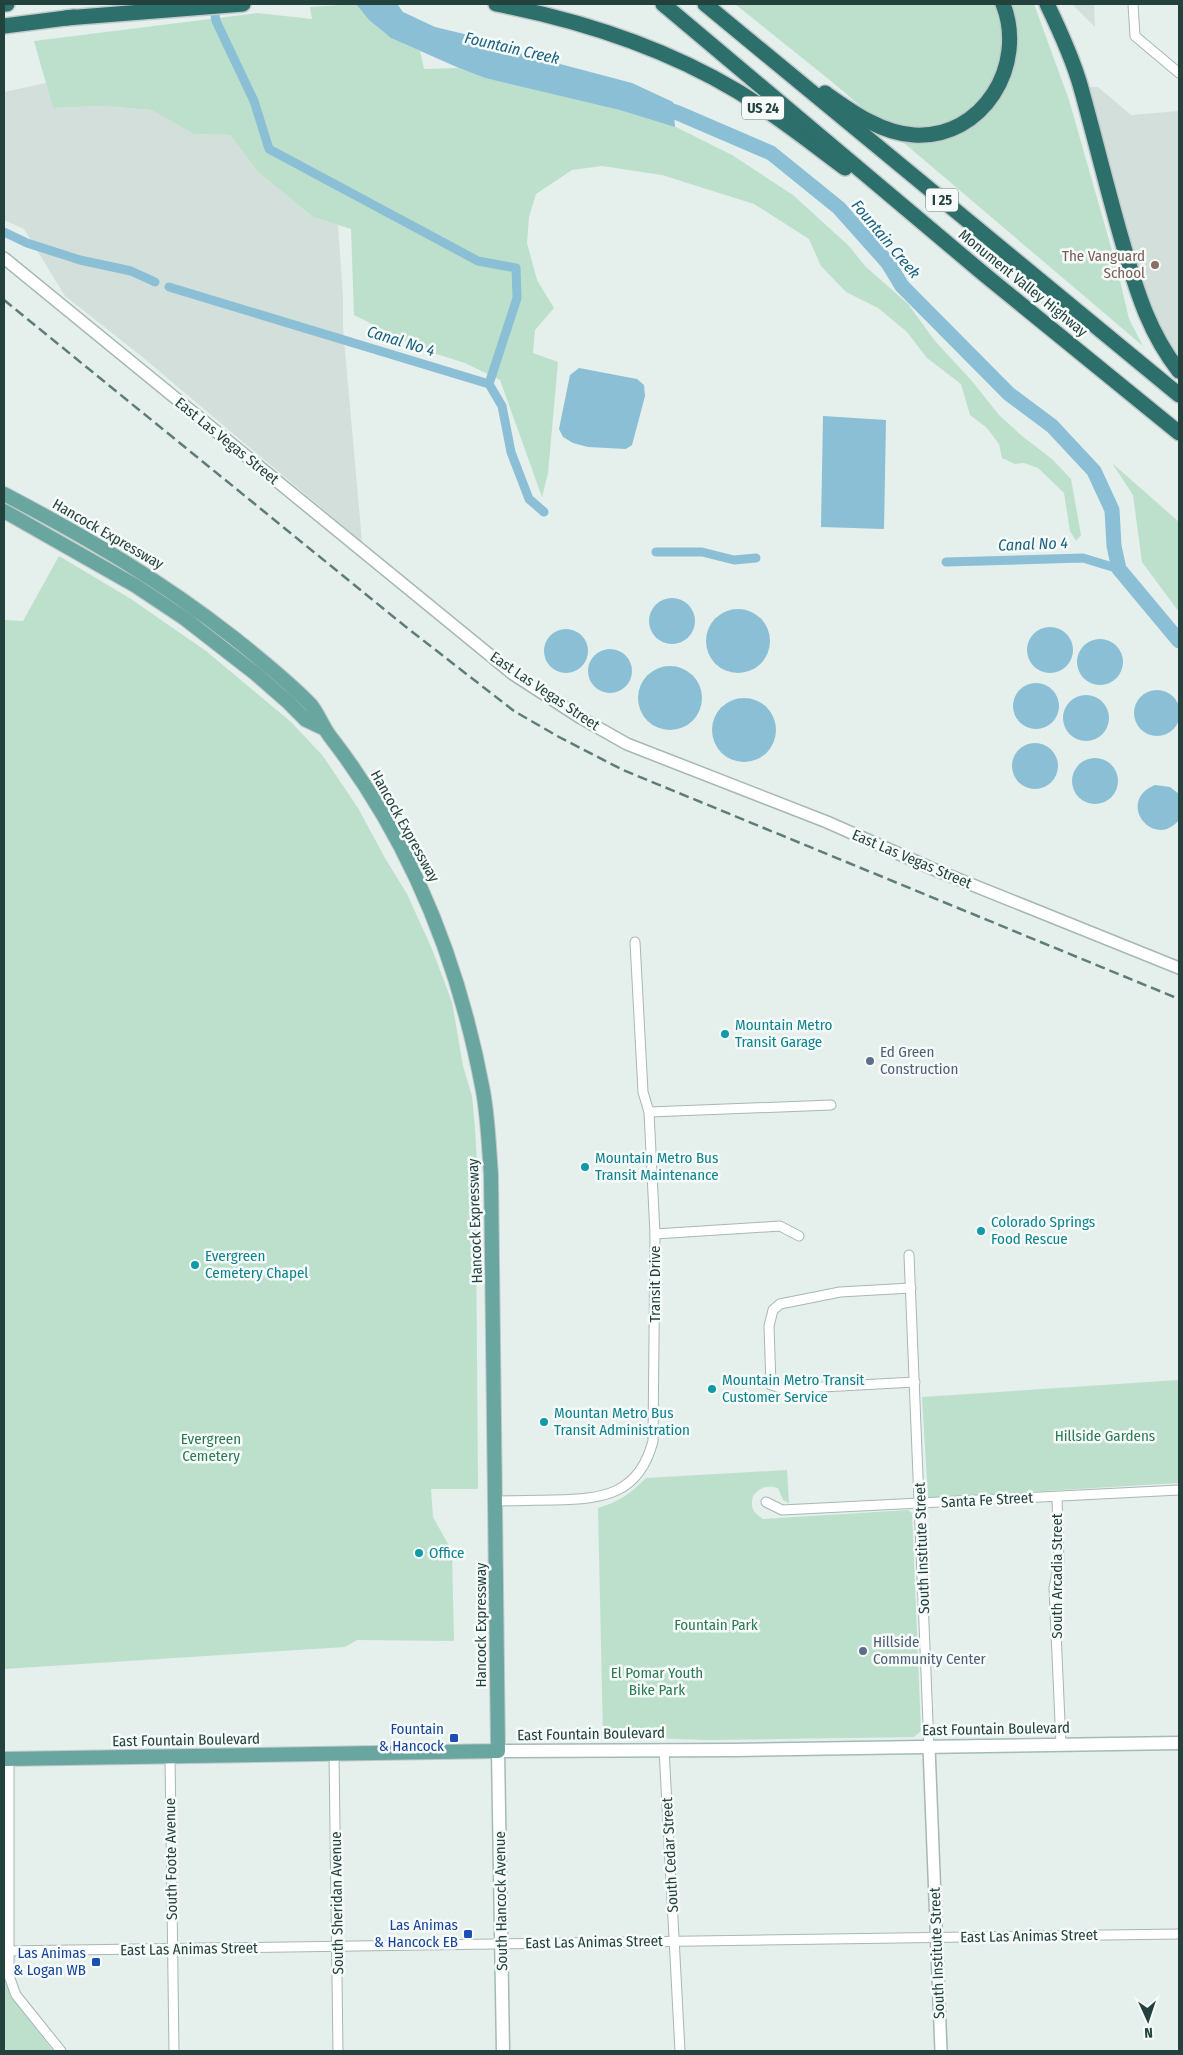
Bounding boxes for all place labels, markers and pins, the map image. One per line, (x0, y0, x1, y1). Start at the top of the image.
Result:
place label: The Vanguard School (1062, 247, 1145, 282)
marker: The Vanguard School (1149, 259, 1161, 271)
place label: Mountain Metro Transit Garage (735, 1016, 832, 1051)
marker: Mountain Metro Transit Garage (719, 1028, 731, 1040)
place label: Ed Green Construction (880, 1043, 958, 1078)
marker: Ed Green Construction (864, 1055, 876, 1067)
place label: Mountain Metro Bus Transit Maintenance (595, 1149, 719, 1184)
marker: Mountain Metro Bus Transit Maintenance (579, 1161, 591, 1173)
place label: Colorado Springs Food Rescue (991, 1213, 1095, 1248)
marker: Colorado Springs Food Rescue (975, 1225, 987, 1237)
place label: Evergreen Cemetery Chapel (205, 1247, 308, 1282)
marker: Evergreen Cemetery Chapel (189, 1259, 201, 1271)
place label: Mountain Metro Transit Customer Service (722, 1371, 865, 1406)
marker: Mountain Metro Transit Customer Service (706, 1383, 718, 1395)
place label: Mountan Metro Bus Transit Administration (554, 1404, 690, 1439)
marker: Mountan Metro Bus Transit Administration (538, 1416, 550, 1428)
place label: Office (429, 1544, 464, 1562)
marker: Office (413, 1547, 425, 1559)
place label: Hillside Community Center (873, 1633, 987, 1668)
marker: Hillside Community Center (857, 1645, 869, 1657)
place label: Fountain & Hancock (379, 1720, 444, 1755)
marker: Fountain & Hancock (448, 1732, 460, 1744)
place label: Las Animas & Hancock EB (374, 1916, 458, 1951)
marker: Las Animas & Hancock EB (462, 1928, 474, 1940)
place label: Las Animas & Logan WB (13, 1944, 86, 1979)
marker: Las Animas & Logan WB (90, 1956, 102, 1968)

